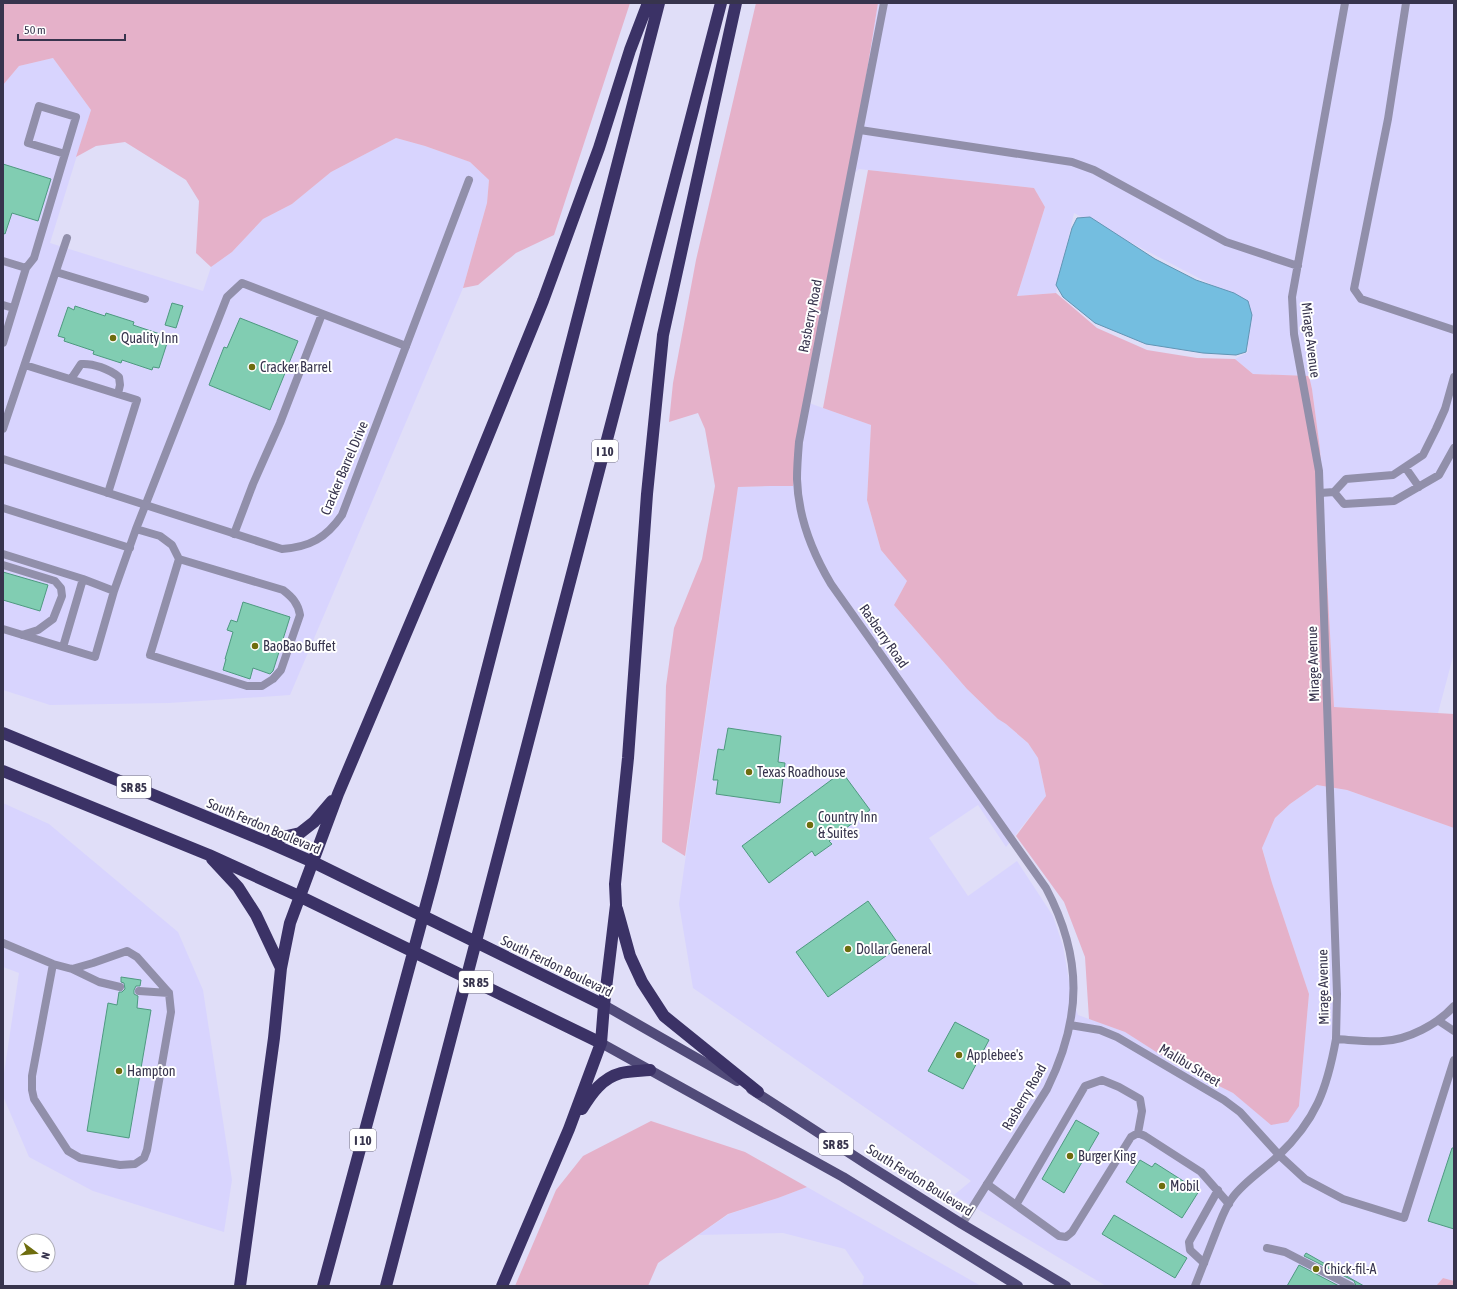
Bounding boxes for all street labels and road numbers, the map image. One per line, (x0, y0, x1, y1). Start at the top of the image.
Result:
street label: Rasberry Road (795, 278, 825, 354)
street label: Mirage Avenue (1298, 301, 1324, 379)
street label: Cracker Barrel Drive (317, 419, 371, 517)
road number: I 10 (592, 440, 618, 462)
street label: Rasberry Road (856, 601, 912, 671)
street label: Mirage Avenue (1304, 626, 1322, 702)
road number: SR 85 (117, 776, 151, 798)
street label: South Ferdon Boulevard (205, 795, 323, 857)
street label: South Ferdon Boulevard (498, 932, 616, 1000)
street label: Mirage Avenue (1314, 949, 1332, 1025)
road number: SR 85 (459, 971, 493, 993)
street label: Malibu Street (1156, 1040, 1224, 1090)
street label: Rasberry Road (999, 1061, 1049, 1133)
road number: I 10 (350, 1129, 376, 1151)
road number: SR 85 (819, 1133, 853, 1155)
street label: South Ferdon Boulevard (864, 1141, 976, 1219)

